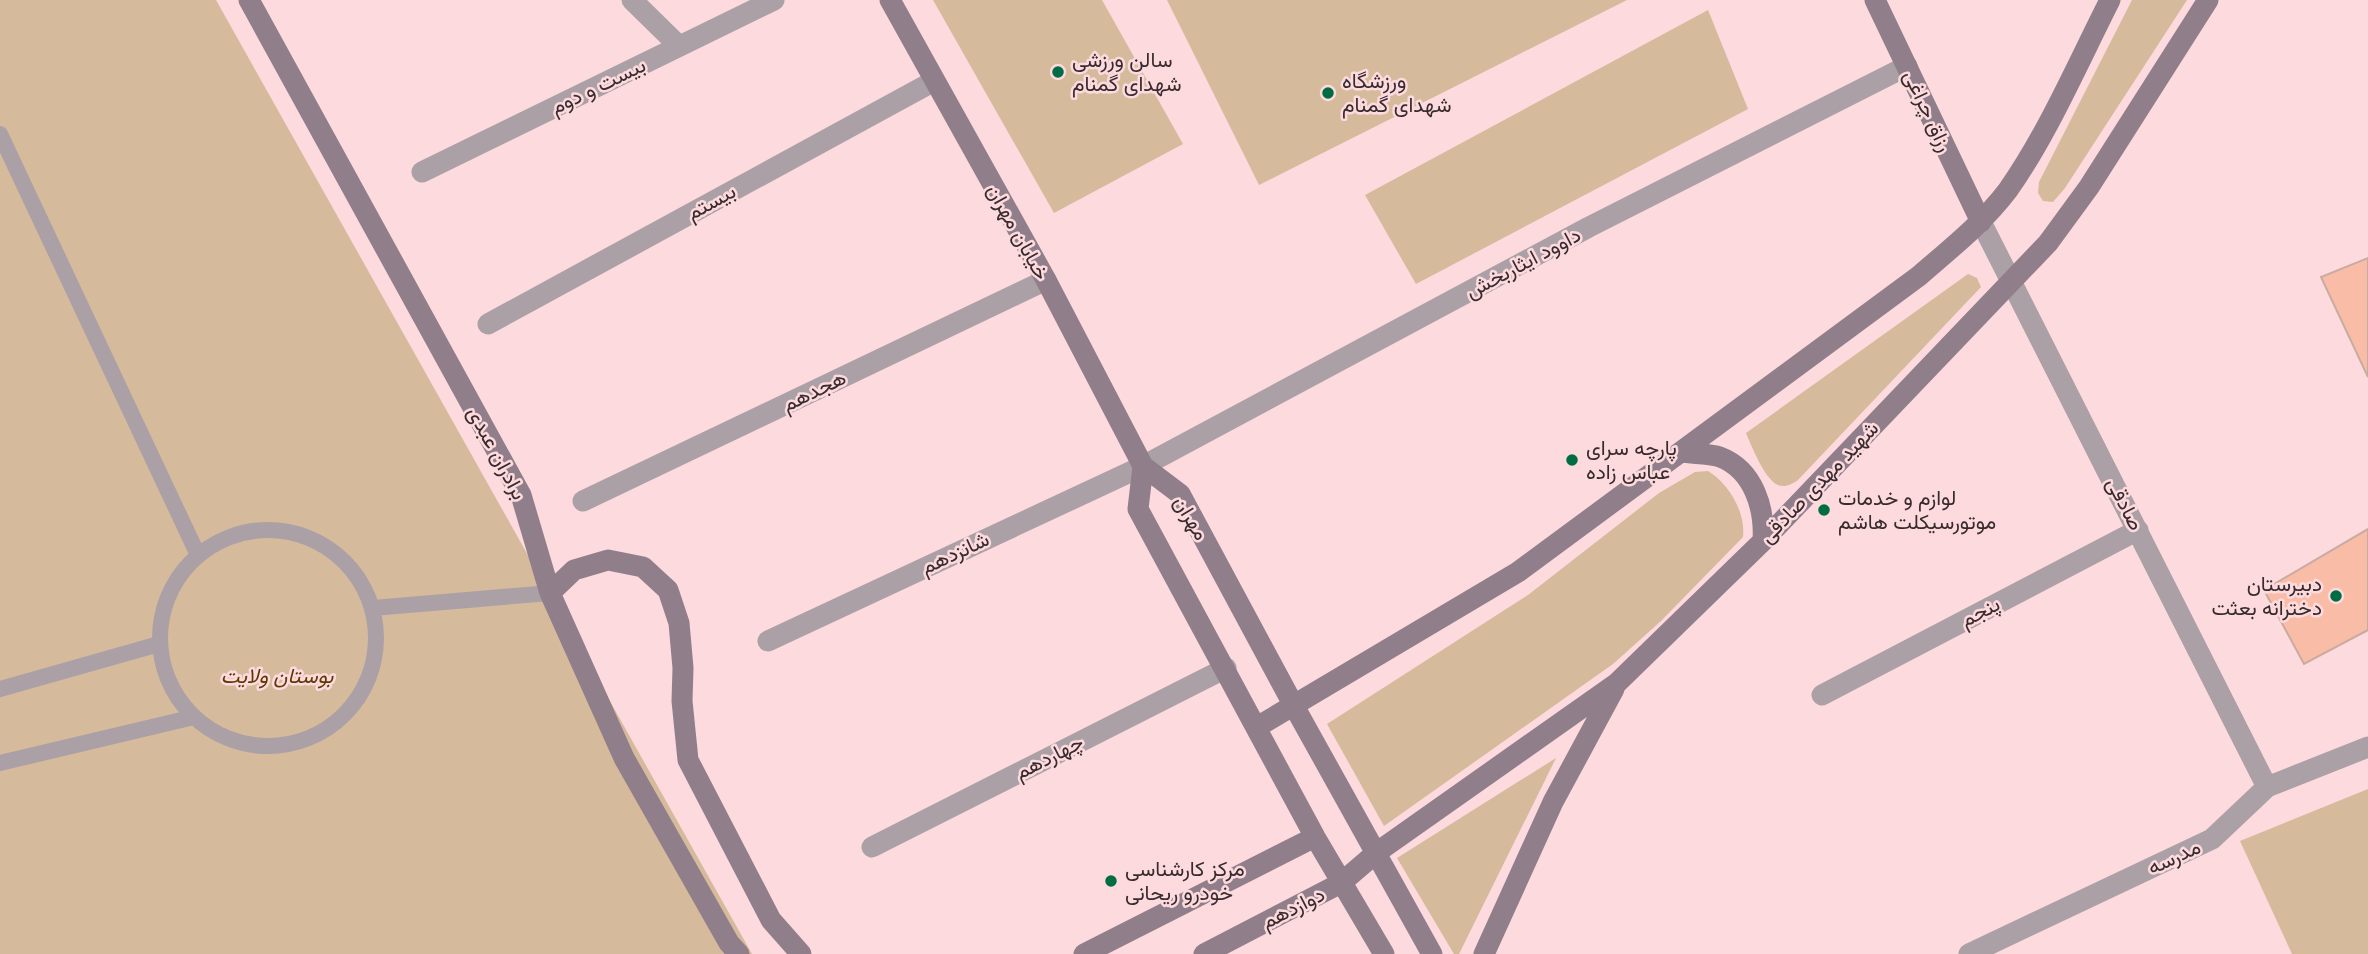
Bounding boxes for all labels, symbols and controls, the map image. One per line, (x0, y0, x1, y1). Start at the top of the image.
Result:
place label: سالن ورزشی شهدای گمنام (1072, 48, 1182, 98)
street label: بیست و دوم (547, 53, 650, 121)
marker: سالن ورزشی شهدای گمنام (1050, 64, 1066, 80)
street label: رزاق چراغی (1897, 66, 1957, 157)
place label: ورزشگاه شهدای گمنام (1342, 69, 1452, 119)
marker: ورزشگاه شهدای گمنام (1320, 85, 1336, 101)
street label: بیستم (682, 179, 741, 227)
street label: خیابان مهران (981, 180, 1054, 285)
street label: داوود ایثاربخش (1461, 223, 1585, 304)
street label: هجدهم (778, 365, 851, 418)
street label: برادران عبدی (462, 402, 532, 504)
street label: شهید مهدی صادقی (1755, 416, 1884, 549)
place label: پارچه سرای عباس زاده (1586, 436, 1677, 485)
marker: پارچه سرای عباس زاده (1564, 452, 1580, 468)
street label: صادقی (2102, 473, 2148, 535)
place label: لوازم و خدمات موتورسیکلت هاشم (1838, 486, 1996, 536)
street label: مهران (1168, 491, 1213, 545)
marker: لوازم و خدمات موتورسیکلت هاشم (1816, 502, 1832, 518)
street label: شانزدهم (917, 527, 994, 581)
place label: دبیرستان دخترانه بعثت (2211, 572, 2322, 621)
marker: دبیرستان دخترانه بعثت (2328, 588, 2344, 604)
street label: پنجم (1956, 592, 2005, 634)
park label: بوستان ولایت (221, 664, 334, 689)
street label: چهاردهم (1011, 730, 1088, 786)
street label: مدرسه (2144, 834, 2205, 880)
place label: مرکز کارشناسی خودرو ریحانی (1125, 857, 1245, 906)
marker: مرکز کارشناسی خودرو ریحانی (1103, 873, 1119, 889)
street label: دوازدهم (1257, 882, 1330, 936)

